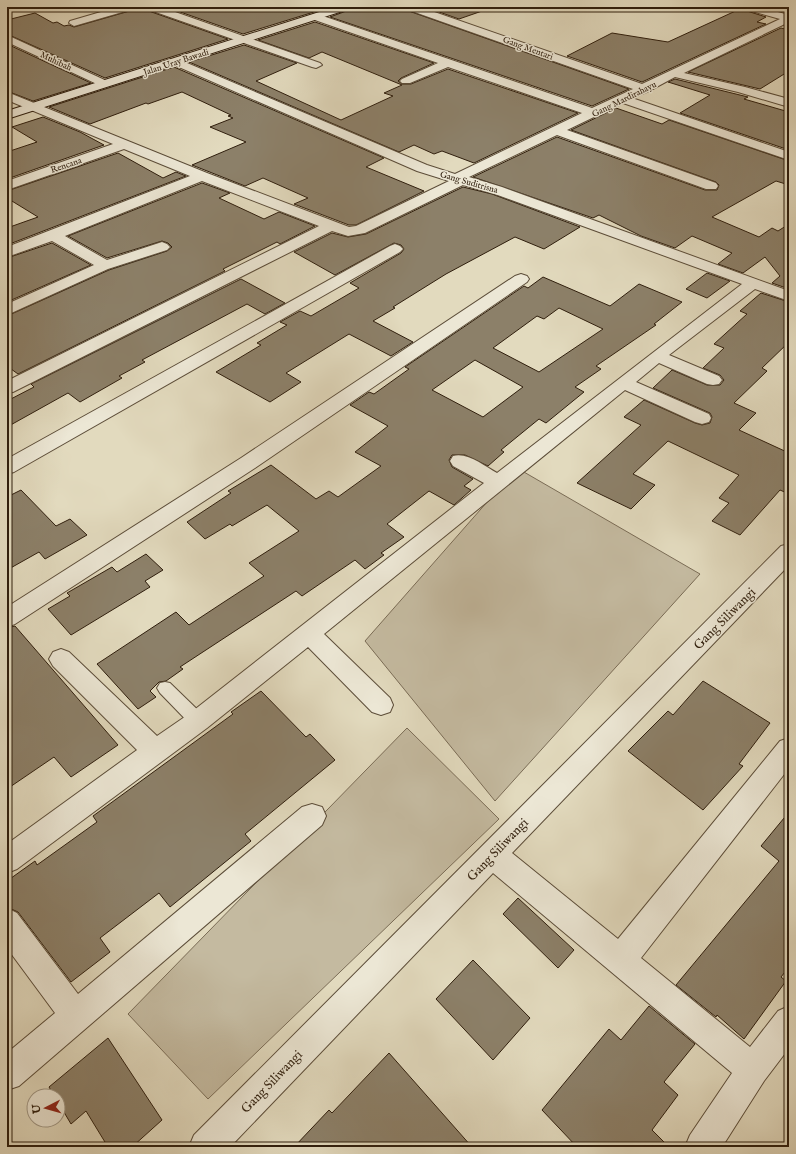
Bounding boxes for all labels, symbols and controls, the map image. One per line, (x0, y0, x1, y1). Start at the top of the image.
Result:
street label: Gang Mentari (501, 34, 555, 63)
street label: Jalan Uray Bawadi (141, 47, 211, 79)
street label: Muhibah (38, 49, 74, 74)
street label: Gang Mardirahayu (590, 79, 659, 120)
street label: Rencana (49, 155, 83, 176)
street label: Gang Suditrisna (439, 169, 499, 196)
street label: Gang Siliwangi (690, 584, 760, 654)
street label: Gang Siliwangi (464, 814, 533, 885)
street label: Gang Siliwangi (238, 1046, 307, 1117)
north arrow (26, 1088, 66, 1128)
text: U (30, 1103, 45, 1115)

